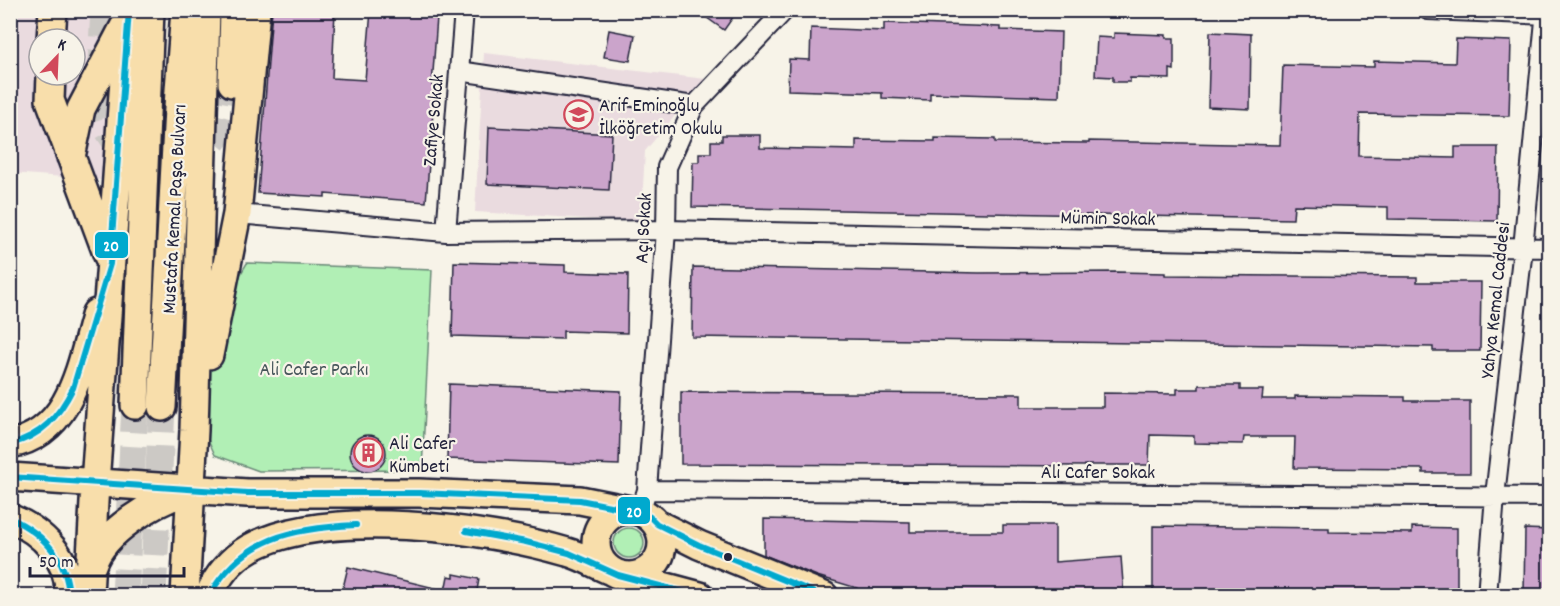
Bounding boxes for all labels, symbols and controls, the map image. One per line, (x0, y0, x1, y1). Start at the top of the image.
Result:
north arrow (27, 27, 87, 87)
text: K (54, 33, 70, 58)
street label: Zafiye Sokak (417, 73, 453, 168)
place label: Arif Eminoğlu İlköğretim Okulu (599, 93, 722, 144)
school or university icon: Arif Eminoğlu İlköğretim Okulu (562, 99, 594, 131)
street label: Mustafa Kemal Paşa Bulvarı (157, 104, 195, 315)
street label: Açı Sokak (629, 192, 661, 264)
street label: Mümin Sokak (1060, 205, 1156, 235)
street label: Yahya Kemal Caddesi (1475, 220, 1519, 380)
line badge: 20 (94, 231, 129, 259)
text: 20 (103, 236, 119, 259)
park label: Ali Cafer Parkı (260, 357, 368, 385)
place label: Ali Cafer Kümbeti (389, 431, 456, 482)
building icon: Ali Cafer Kümbeti (352, 437, 384, 469)
street label: Ali Cafer Sokak (1041, 460, 1155, 488)
line badge: 20 (617, 496, 651, 525)
text: 20 (626, 502, 642, 525)
scale bar (30, 540, 184, 578)
text: 50 m (39, 551, 74, 576)
unlabelled marker (722, 551, 734, 563)

